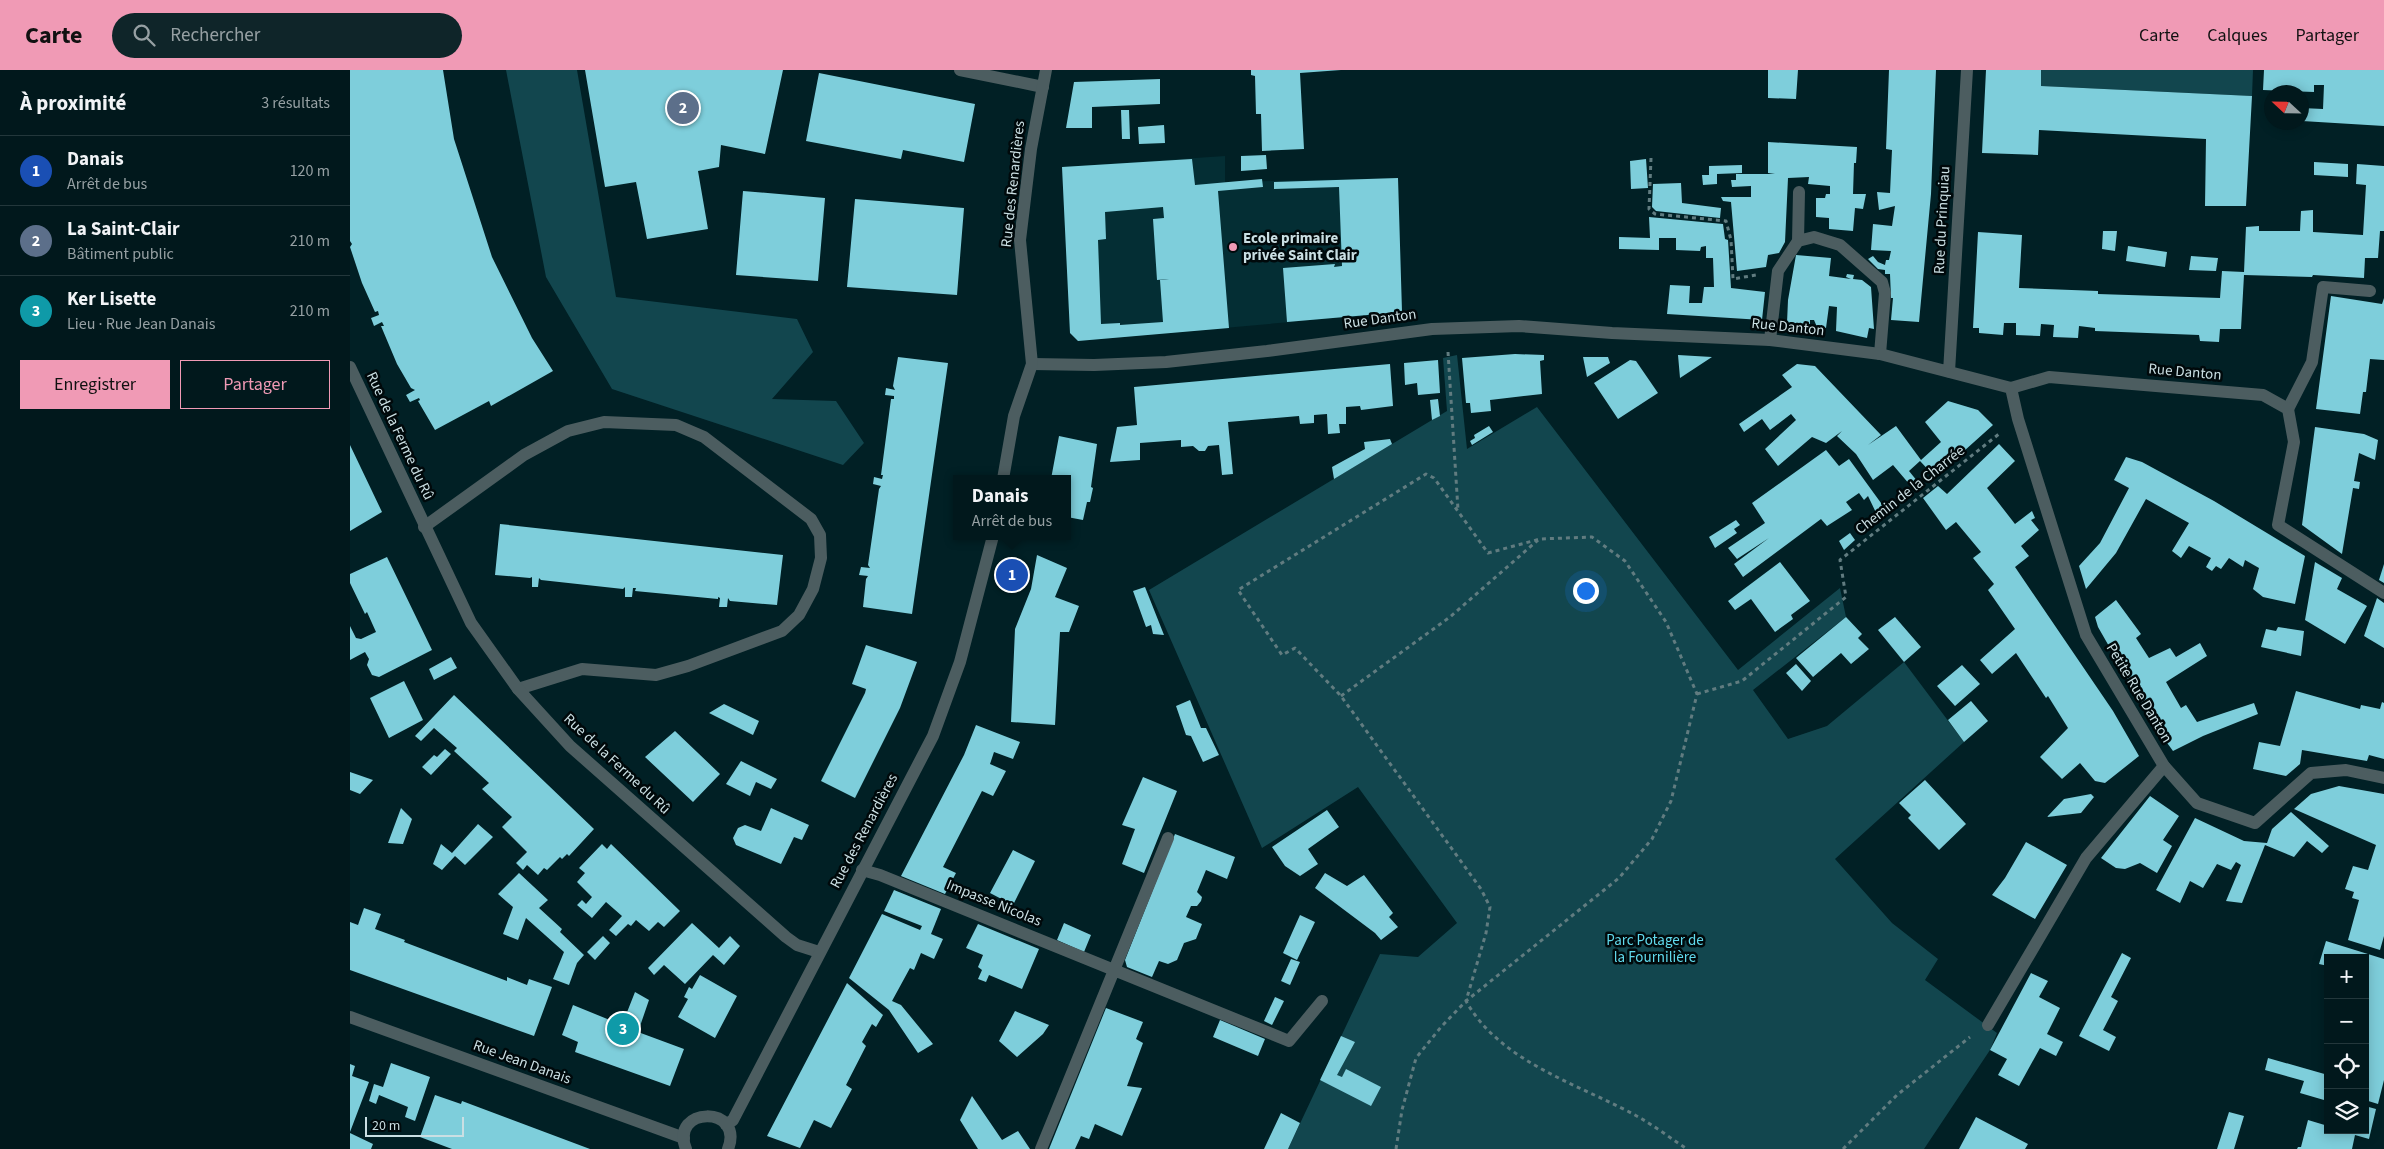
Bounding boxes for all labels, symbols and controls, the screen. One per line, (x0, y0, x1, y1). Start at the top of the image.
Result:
search box (112, 13, 462, 58)
text: Carte (25, 18, 82, 53)
icon: search (130, 21, 158, 49)
text: Rechercher (170, 22, 260, 49)
text: Carte (2139, 23, 2179, 48)
text: Calques (2207, 23, 2267, 48)
text: Partager (2295, 23, 2359, 48)
north arrow (2264, 85, 2309, 130)
text: À proximité (20, 88, 126, 118)
pin: 2 (667, 89, 699, 127)
text: 3 résultats (261, 92, 330, 114)
street label: Rue des Renardières (996, 120, 1030, 248)
text: Danais (67, 146, 124, 173)
text: 1 (32, 160, 40, 182)
text: 120 m (290, 160, 330, 182)
street label: Rue du Prinquiau (1929, 165, 1955, 275)
text: Arrêt de bus (67, 173, 147, 195)
text: La Saint-Clair (67, 216, 180, 243)
place label: Ecole primaire privée Saint Clair (1243, 228, 1357, 266)
text: 2 (32, 230, 40, 252)
text: 210 m (290, 230, 330, 252)
marker: Ecole primaire privée Saint Clair (1227, 241, 1239, 253)
text: Bâtiment public (67, 243, 174, 265)
text: Ker Lisette (67, 286, 156, 313)
text: 3 (32, 300, 40, 322)
text: 210 m (290, 300, 330, 322)
street label: Rue Danton (1342, 303, 1418, 335)
text: Lieu · Rue Jean Danais (67, 313, 215, 335)
street label: Rue Danton (1750, 313, 1826, 341)
street label: Rue Danton (2148, 358, 2222, 386)
button: Enregistrer (20, 360, 170, 409)
button: Partager (180, 360, 330, 409)
street label: Rue de la Ferme du Rû (361, 368, 439, 504)
street label: Chemin de la Charrée (1851, 440, 1969, 540)
popup (953, 475, 1071, 540)
text: Danais (972, 483, 1028, 510)
text: Arrêt de bus (972, 510, 1052, 532)
pin: 1 (996, 556, 1028, 594)
your location (1573, 578, 1599, 604)
street label: Petite Rue Danton (2101, 639, 2177, 747)
street label: Rue de la Ferme du Rû (559, 709, 675, 819)
street label: Rue des Renardières (825, 770, 903, 892)
street label: Impasse Nicolas (943, 874, 1045, 932)
park label: Parc Potager de la Fournilière (1606, 930, 1704, 968)
map controls (2324, 954, 2369, 1134)
button: + (2324, 954, 2369, 999)
button: − (2324, 999, 2369, 1044)
pin: 3 (607, 1010, 639, 1048)
street label: Rue Jean Danais (470, 1035, 574, 1089)
button: locate (2324, 1044, 2369, 1089)
button: layers (2324, 1089, 2369, 1134)
scale bar (365, 1114, 464, 1137)
text: 20 m (372, 1116, 400, 1136)

